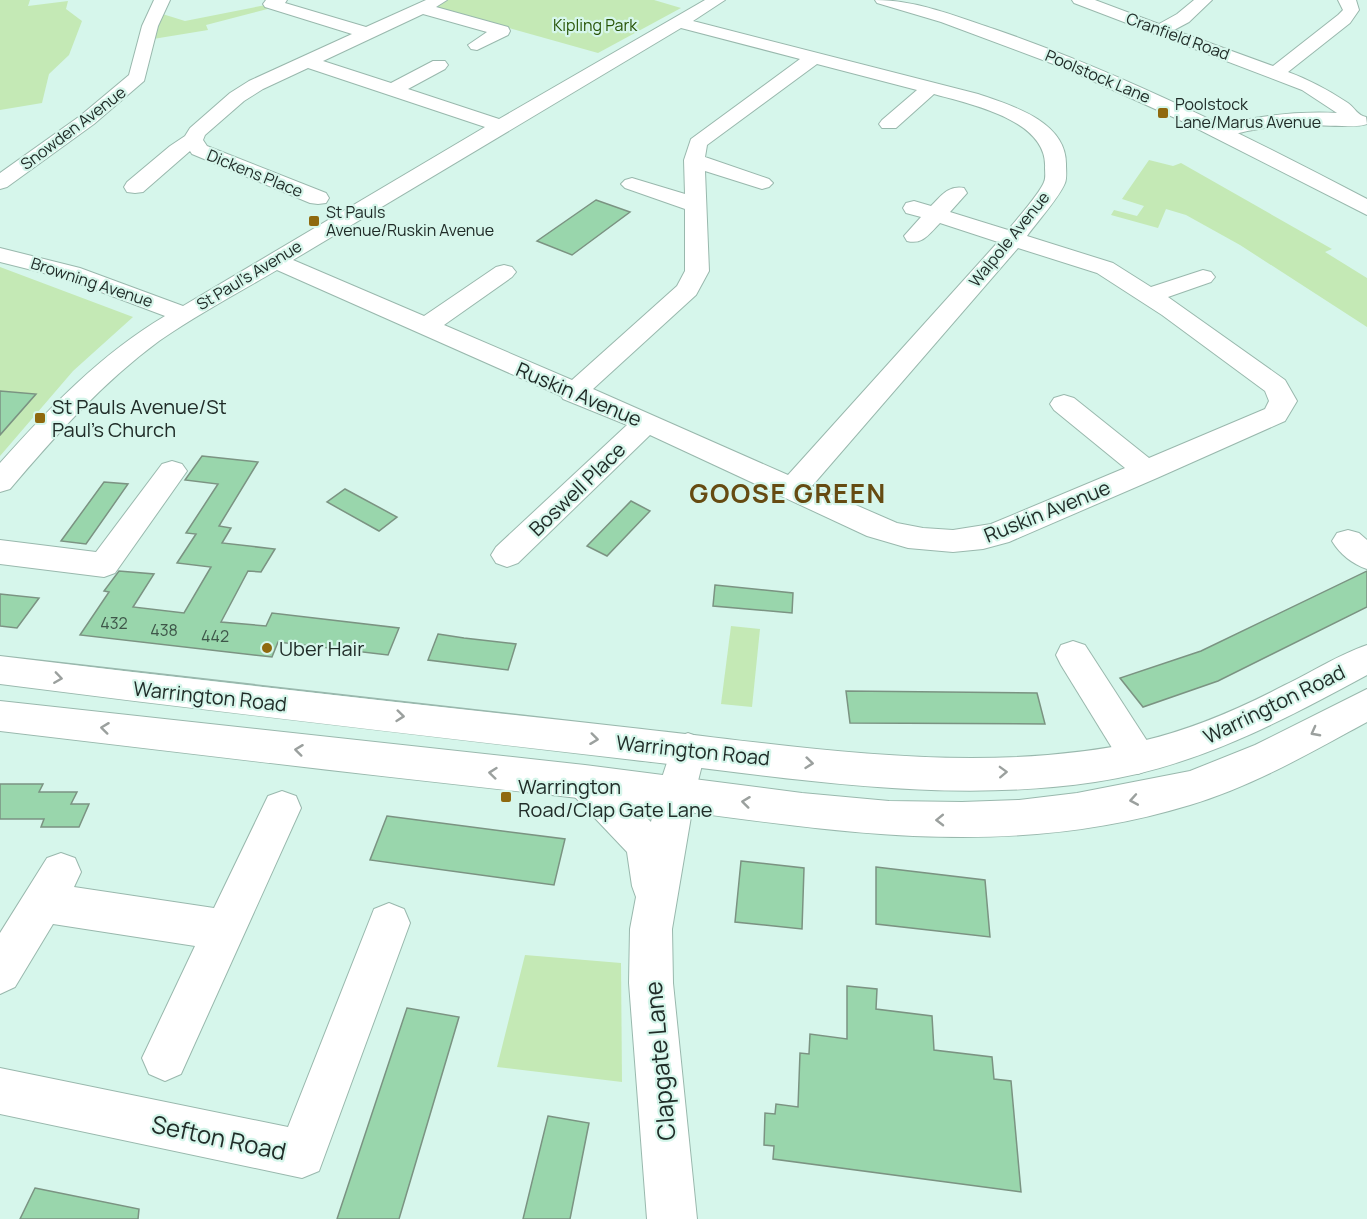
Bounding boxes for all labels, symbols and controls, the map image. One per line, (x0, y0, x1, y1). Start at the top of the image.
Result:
street label: Cranfield Road (1123, 7, 1233, 65)
park label: Kipling Park (553, 14, 638, 36)
street label: Poolstock Lane (1042, 44, 1154, 108)
street label: Snowden Avenue (16, 81, 130, 175)
place label: Poolstock Lane/Marus Avenue (1175, 93, 1321, 133)
marker: Poolstock Lane/Marus Avenue (1156, 106, 1170, 120)
street label: Dickens Place (204, 144, 306, 202)
street label: Walpole Avenue (964, 187, 1054, 291)
place label: St Pauls Avenue/Ruskin Avenue (326, 201, 494, 241)
marker: St Pauls Avenue/Ruskin Avenue (307, 214, 321, 228)
street label: St Paul's Avenue (192, 235, 306, 315)
street label: Browning Avenue (28, 252, 156, 312)
street label: Ruskin Avenue (512, 355, 646, 433)
place label: St Pauls Avenue/St Paul's Church (52, 393, 227, 443)
marker: St Pauls Avenue/St Paul's Church (33, 411, 47, 425)
street label: Boswell Place (523, 436, 631, 542)
street label: Ruskin Avenue (980, 473, 1114, 549)
district label: GOOSE GREEN (689, 475, 887, 511)
house number: 432 (100, 612, 128, 634)
house number: 438 (150, 619, 178, 641)
house number: 442 (201, 625, 229, 647)
place label: Uber Hair (279, 635, 364, 662)
marker: Uber Hair (260, 641, 274, 655)
street label: Warrington Road (1199, 658, 1349, 750)
one-way arrow (53, 671, 63, 683)
street label: Warrington Road (132, 675, 288, 717)
one-way arrow (396, 710, 405, 722)
one-way arrow (101, 723, 110, 735)
one-way arrow (1311, 725, 1322, 736)
street label: Warrington Road (615, 729, 771, 771)
one-way arrow (589, 732, 599, 745)
one-way arrow (295, 745, 304, 757)
one-way arrow (804, 756, 813, 769)
one-way arrow (999, 766, 1008, 778)
one-way arrow (488, 767, 497, 779)
place label: Warrington Road/Clap Gate Lane (518, 773, 712, 823)
marker: Warrington Road/Clap Gate Lane (499, 790, 513, 804)
one-way arrow (1129, 793, 1139, 806)
one-way arrow (742, 797, 751, 809)
one-way arrow (936, 814, 945, 826)
street label: Clapgate Lane (636, 980, 682, 1142)
street label: Sefton Road (149, 1107, 289, 1167)

